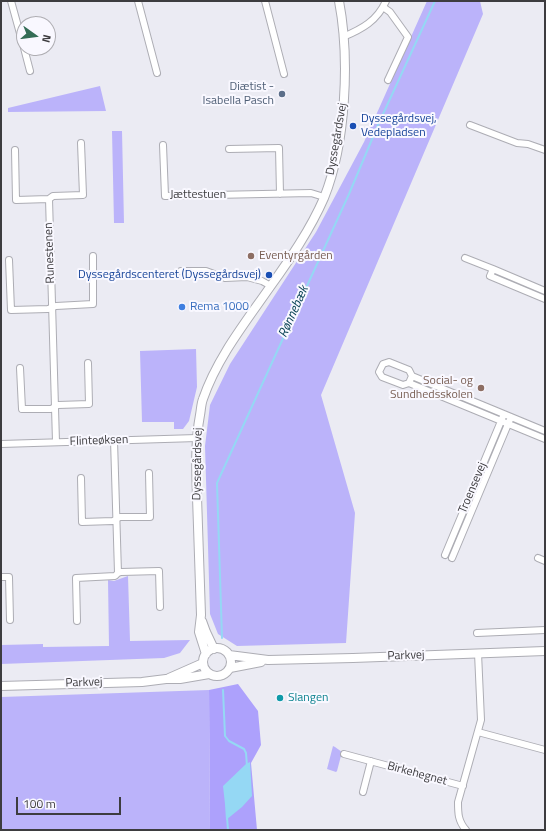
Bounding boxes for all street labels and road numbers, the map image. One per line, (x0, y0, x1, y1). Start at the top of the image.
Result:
street label: Dyssegårdsvej (324, 102, 350, 176)
street label: Jættestuen (170, 188, 226, 202)
street label: Runestenen (42, 222, 58, 284)
street label: Dyssegårdsvej (190, 427, 206, 501)
street label: Flinteøksen (69, 433, 129, 449)
street label: Troensevej (456, 460, 490, 516)
street label: Parkvej (387, 648, 425, 664)
street label: Parkvej (65, 675, 103, 691)
street label: Birkehegnet (386, 759, 448, 789)

